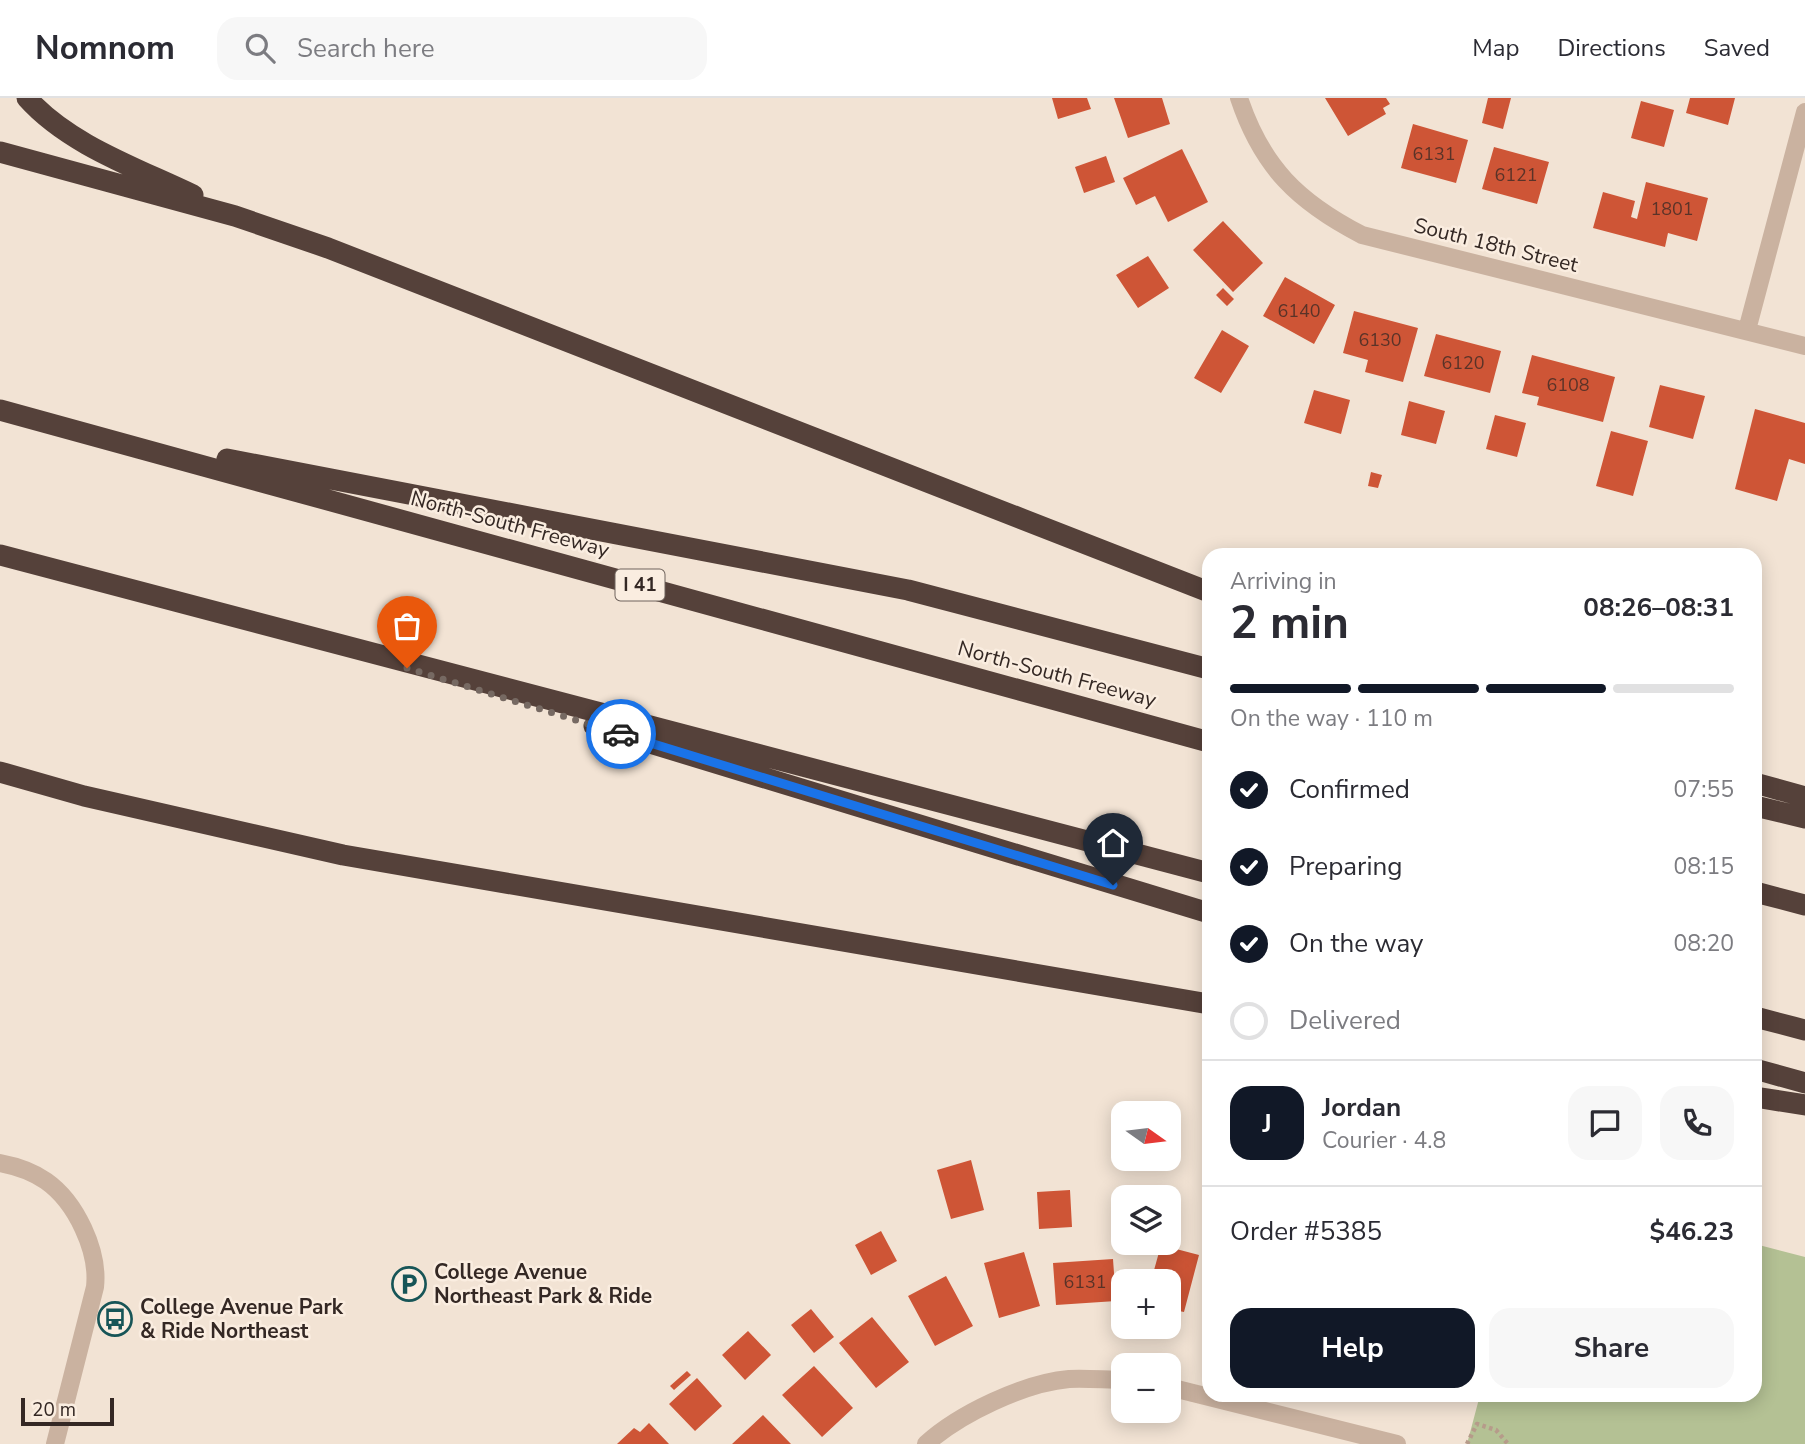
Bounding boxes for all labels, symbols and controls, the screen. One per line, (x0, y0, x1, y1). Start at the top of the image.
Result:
search box (217, 17, 707, 80)
text: Nomnom (35, 26, 175, 71)
icon: search (241, 29, 279, 67)
text: Search here (297, 31, 435, 66)
text: Map (1472, 32, 1519, 64)
text: Directions (1557, 32, 1666, 64)
text: Saved (1704, 32, 1770, 64)
house number: 6131 (1412, 142, 1456, 166)
house number: 6121 (1494, 163, 1538, 187)
house number: 1801 (1650, 197, 1694, 221)
street label: South 18th Street (1411, 211, 1582, 279)
house number: 6140 (1277, 299, 1321, 323)
house number: 6130 (1358, 328, 1402, 352)
house number: 6120 (1441, 351, 1485, 375)
house number: 6108 (1546, 373, 1590, 397)
street label: North-South Freeway (408, 484, 612, 564)
text: Arriving in (1230, 566, 1337, 597)
road number: I 41 (616, 570, 664, 600)
text: 08:26–08:31 (1583, 590, 1734, 625)
text: 2 min (1230, 591, 1349, 654)
pin (377, 596, 437, 668)
icon: bag (388, 607, 426, 645)
street label: North-South Freeway (955, 634, 1159, 714)
courier (586, 699, 656, 769)
text: On the way · 110 m (1230, 703, 1433, 734)
icon: car (602, 715, 640, 753)
icon: check (1230, 771, 1268, 809)
text: Confirmed (1289, 772, 1410, 807)
text: 07:55 (1674, 774, 1734, 805)
pin (1083, 813, 1143, 885)
icon: home (1094, 824, 1132, 862)
icon: check (1230, 848, 1268, 886)
text: Preparing (1289, 849, 1402, 884)
text: 08:15 (1674, 851, 1734, 882)
icon: check (1230, 925, 1268, 963)
text: On the way (1289, 926, 1423, 961)
text: 08:20 (1674, 928, 1734, 959)
text: Delivered (1289, 1003, 1401, 1038)
button: chat (1568, 1086, 1642, 1160)
button: phone (1660, 1086, 1734, 1160)
text: Jordan (1322, 1090, 1401, 1125)
north arrow (1111, 1101, 1181, 1171)
map controls (1111, 1101, 1181, 1423)
text: J (1262, 1106, 1272, 1141)
text: Courier · 4.8 (1322, 1125, 1446, 1156)
button: layers (1111, 1185, 1181, 1255)
text: Order #5385 (1230, 1214, 1382, 1249)
text: $46.23 (1650, 1214, 1734, 1249)
place label: College Avenue Northeast Park & Ride (434, 1258, 652, 1310)
parking icon: College Avenue Northeast Park & Ride (390, 1265, 428, 1303)
button: + (1111, 1269, 1181, 1339)
house number: 6131 (1063, 1270, 1107, 1294)
place label: College Avenue Park & Ride Northeast (140, 1293, 344, 1345)
bus stop icon: College Avenue Park & Ride Northeast (96, 1300, 134, 1338)
button: Help (1230, 1308, 1475, 1388)
button: Share (1489, 1308, 1734, 1388)
button: − (1111, 1353, 1181, 1423)
scale bar (21, 1395, 114, 1427)
text: 20 m (32, 1397, 76, 1423)

